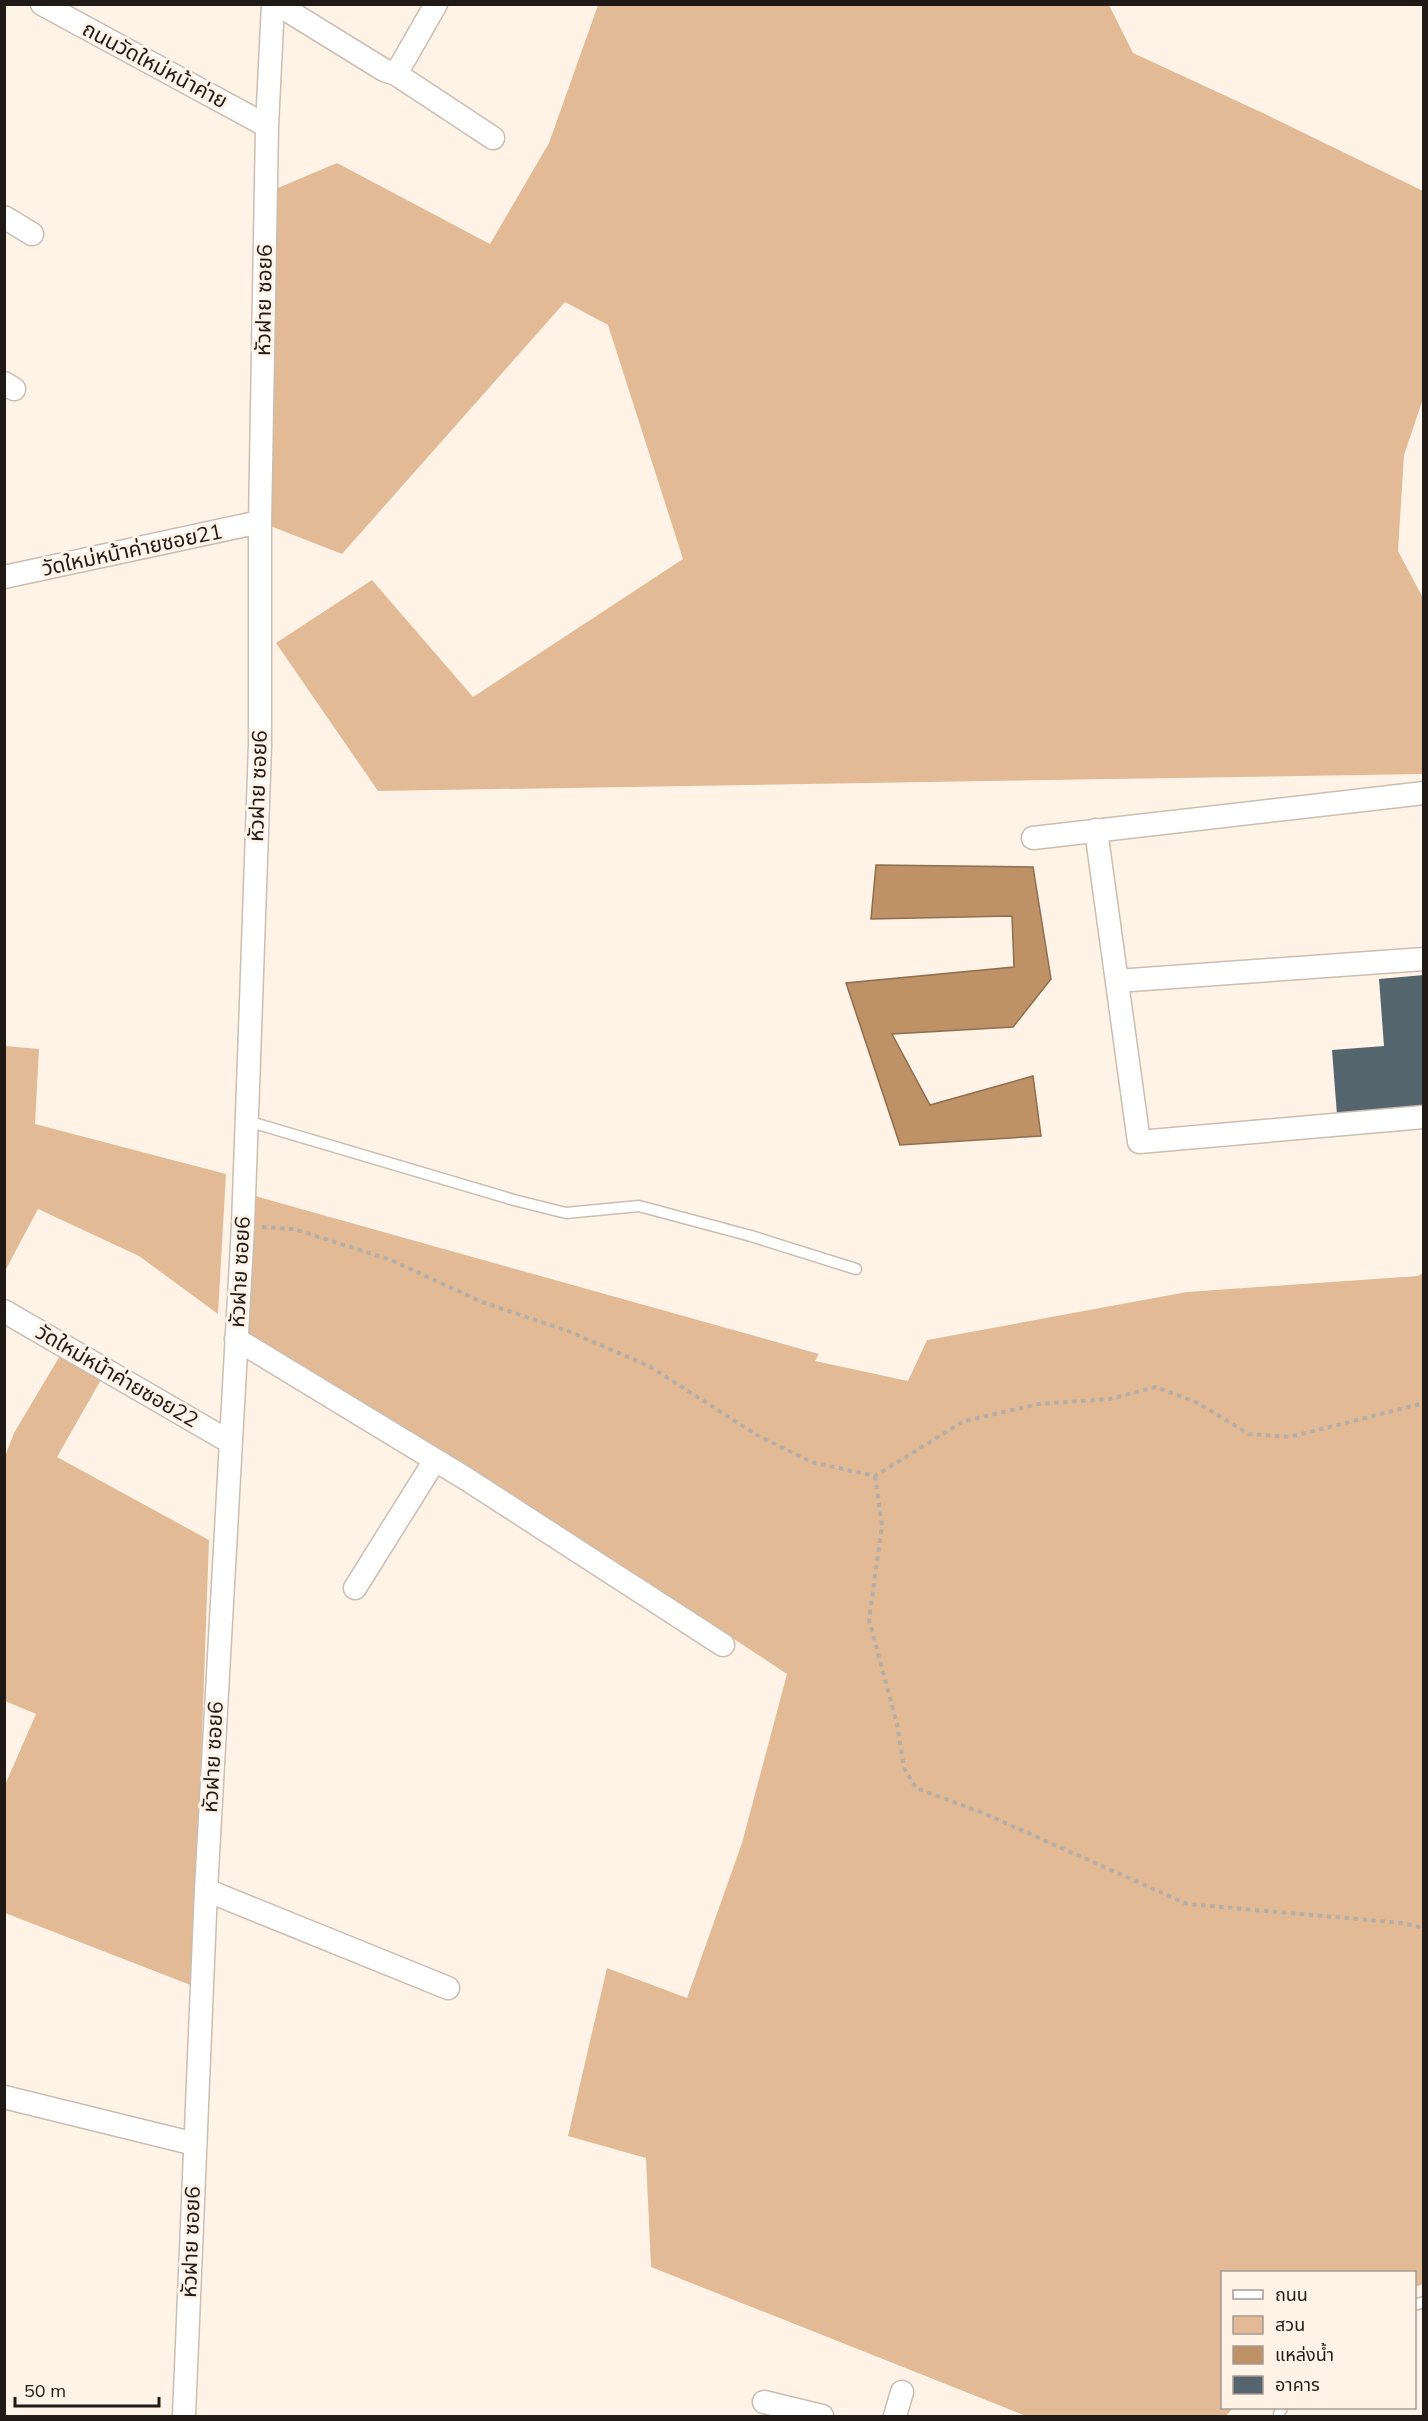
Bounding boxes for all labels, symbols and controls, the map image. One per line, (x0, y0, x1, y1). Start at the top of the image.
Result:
street label: ถนนวัดใหม่หน้าค่าย (78, 15, 232, 113)
street label: หัวฝาย ซอย6 (249, 244, 277, 356)
street label: วัดใหม่หน้าค่ายซอย21 (39, 517, 224, 581)
street label: หัวฝาย ซอย6 (242, 730, 272, 842)
street label: หัวฝาย ซอย6 (223, 1216, 255, 1328)
street label: วัดใหม่หน้าค่ายซอย22 (32, 1318, 203, 1432)
street label: หัวฝาย ซอย6 (196, 1701, 228, 1813)
street label: หัวฝาย ซอย6 (175, 2186, 205, 2298)
legend (1221, 2271, 1416, 2409)
text: ถนน (1275, 2283, 1308, 2306)
text: สวน (1275, 2313, 1305, 2336)
text: แหล่งน้ำ (1275, 2342, 1334, 2366)
scale bar (15, 2370, 159, 2408)
text: อาคาร (1275, 2373, 1320, 2396)
text: 50 m (24, 2379, 66, 2402)

